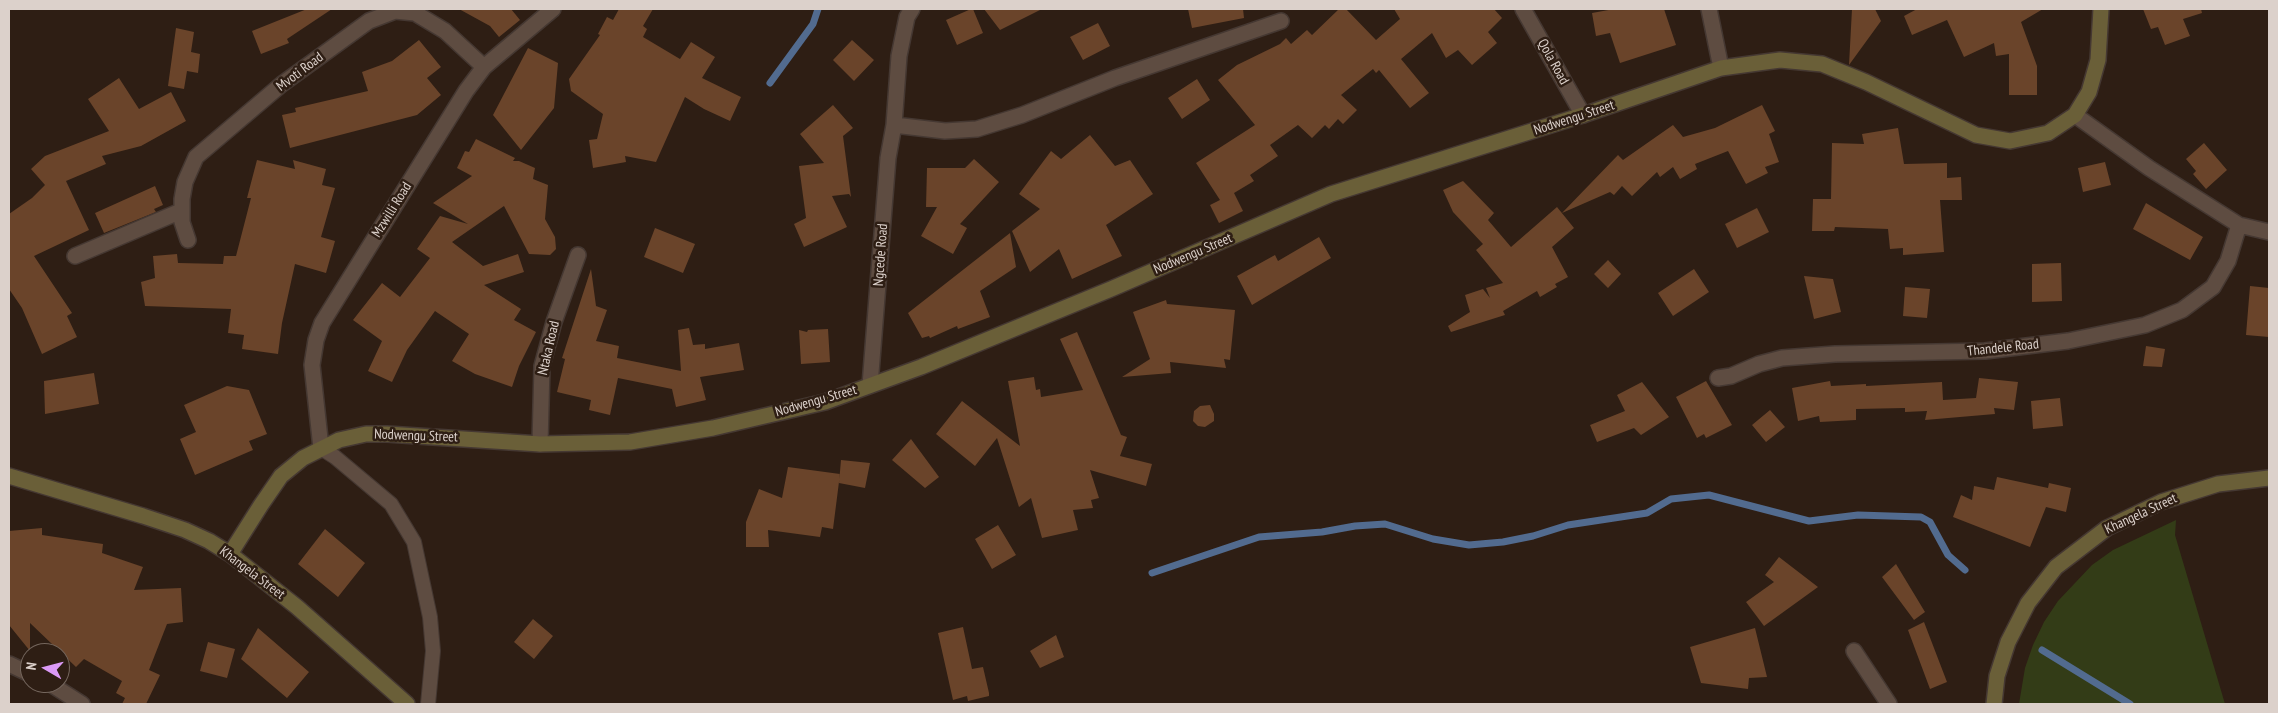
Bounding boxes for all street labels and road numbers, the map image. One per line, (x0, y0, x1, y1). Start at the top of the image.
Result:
street label: Qola Road (1534, 36, 1572, 88)
street label: Mvoti Road (273, 49, 327, 95)
street label: Nodwengu Street (1532, 97, 1616, 139)
street label: Mzwilli Road (369, 179, 415, 241)
street label: Ngcede Road (870, 223, 892, 287)
street label: Nodwengu Street (1151, 230, 1235, 278)
street label: Ntaka Road (535, 319, 563, 377)
street label: Thandele Road (1966, 336, 2040, 360)
street label: Nodwengu Street (773, 381, 859, 421)
street label: Nodwengu Street (374, 426, 458, 446)
street label: Khangela Street (2102, 490, 2180, 538)
street label: Khangela Street (216, 543, 288, 603)

